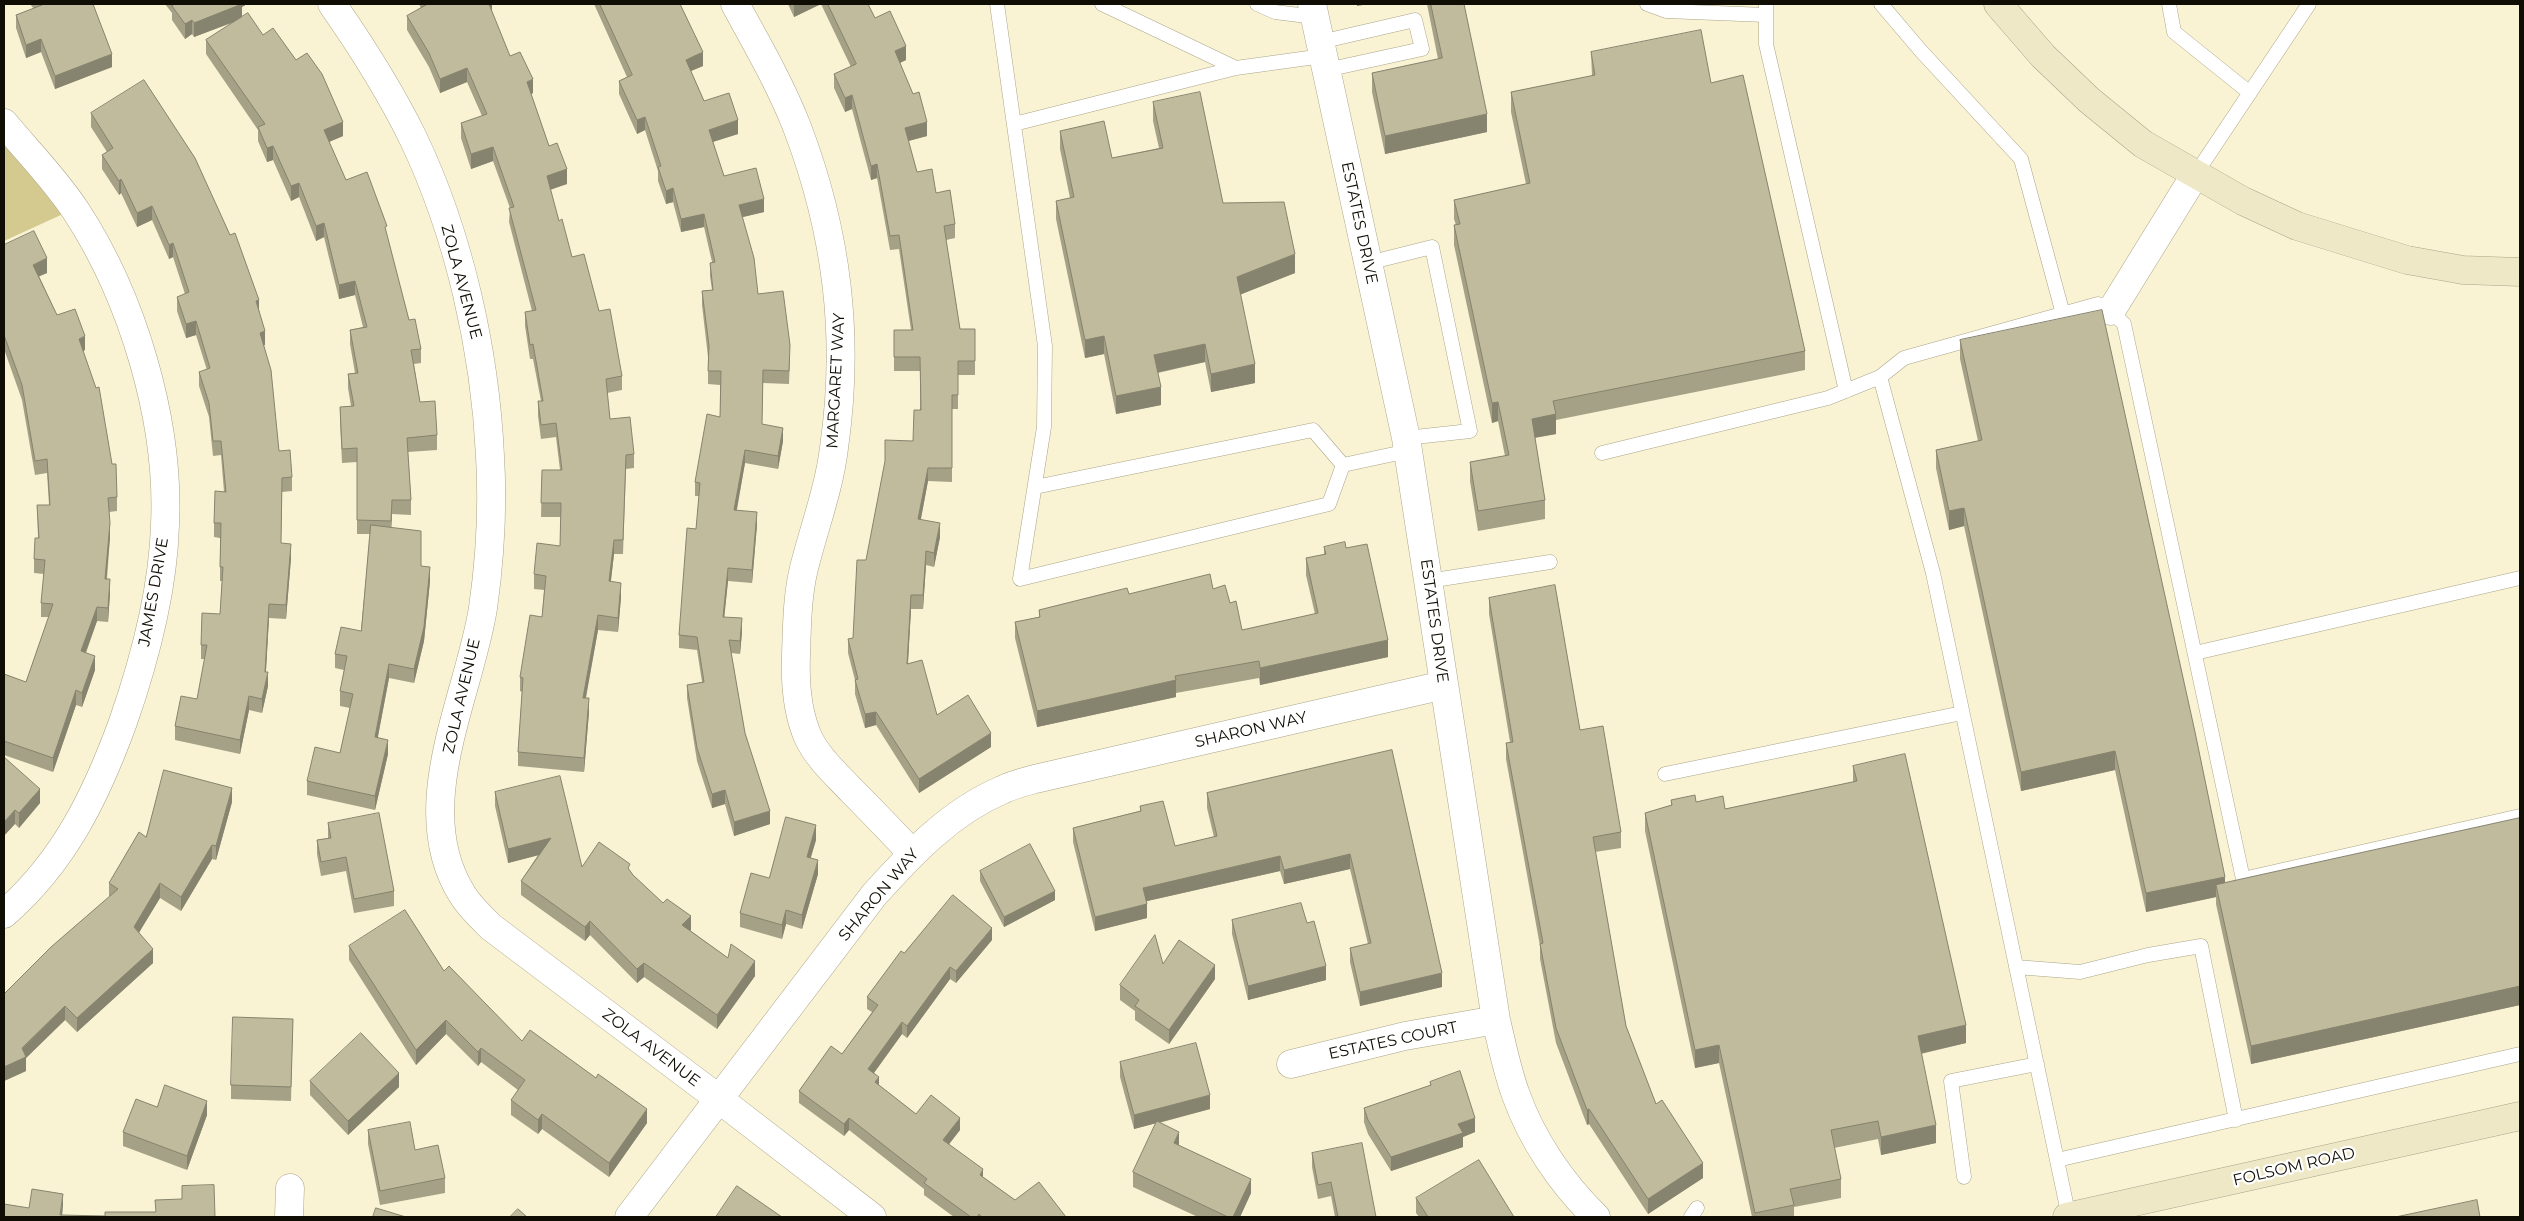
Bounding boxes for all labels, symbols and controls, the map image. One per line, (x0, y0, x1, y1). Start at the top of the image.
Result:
street label: ESTATES DRIVE (1337, 160, 1381, 286)
street label: ZOLA AVENUE (436, 223, 486, 341)
street label: MARGARET WAY (823, 313, 849, 449)
street label: JAMES DRIVE (135, 536, 173, 648)
street label: ESTATES DRIVE (1416, 558, 1452, 684)
street label: ZOLA AVENUE (439, 637, 485, 755)
street label: SHARON WAY (1193, 708, 1309, 752)
street label: SHARON WAY (835, 845, 923, 945)
street label: ZOLA AVENUE (598, 1005, 704, 1091)
street label: ESTATES COURT (1327, 1018, 1459, 1064)
street label: FOLSOM ROAD (2231, 1144, 2357, 1190)

